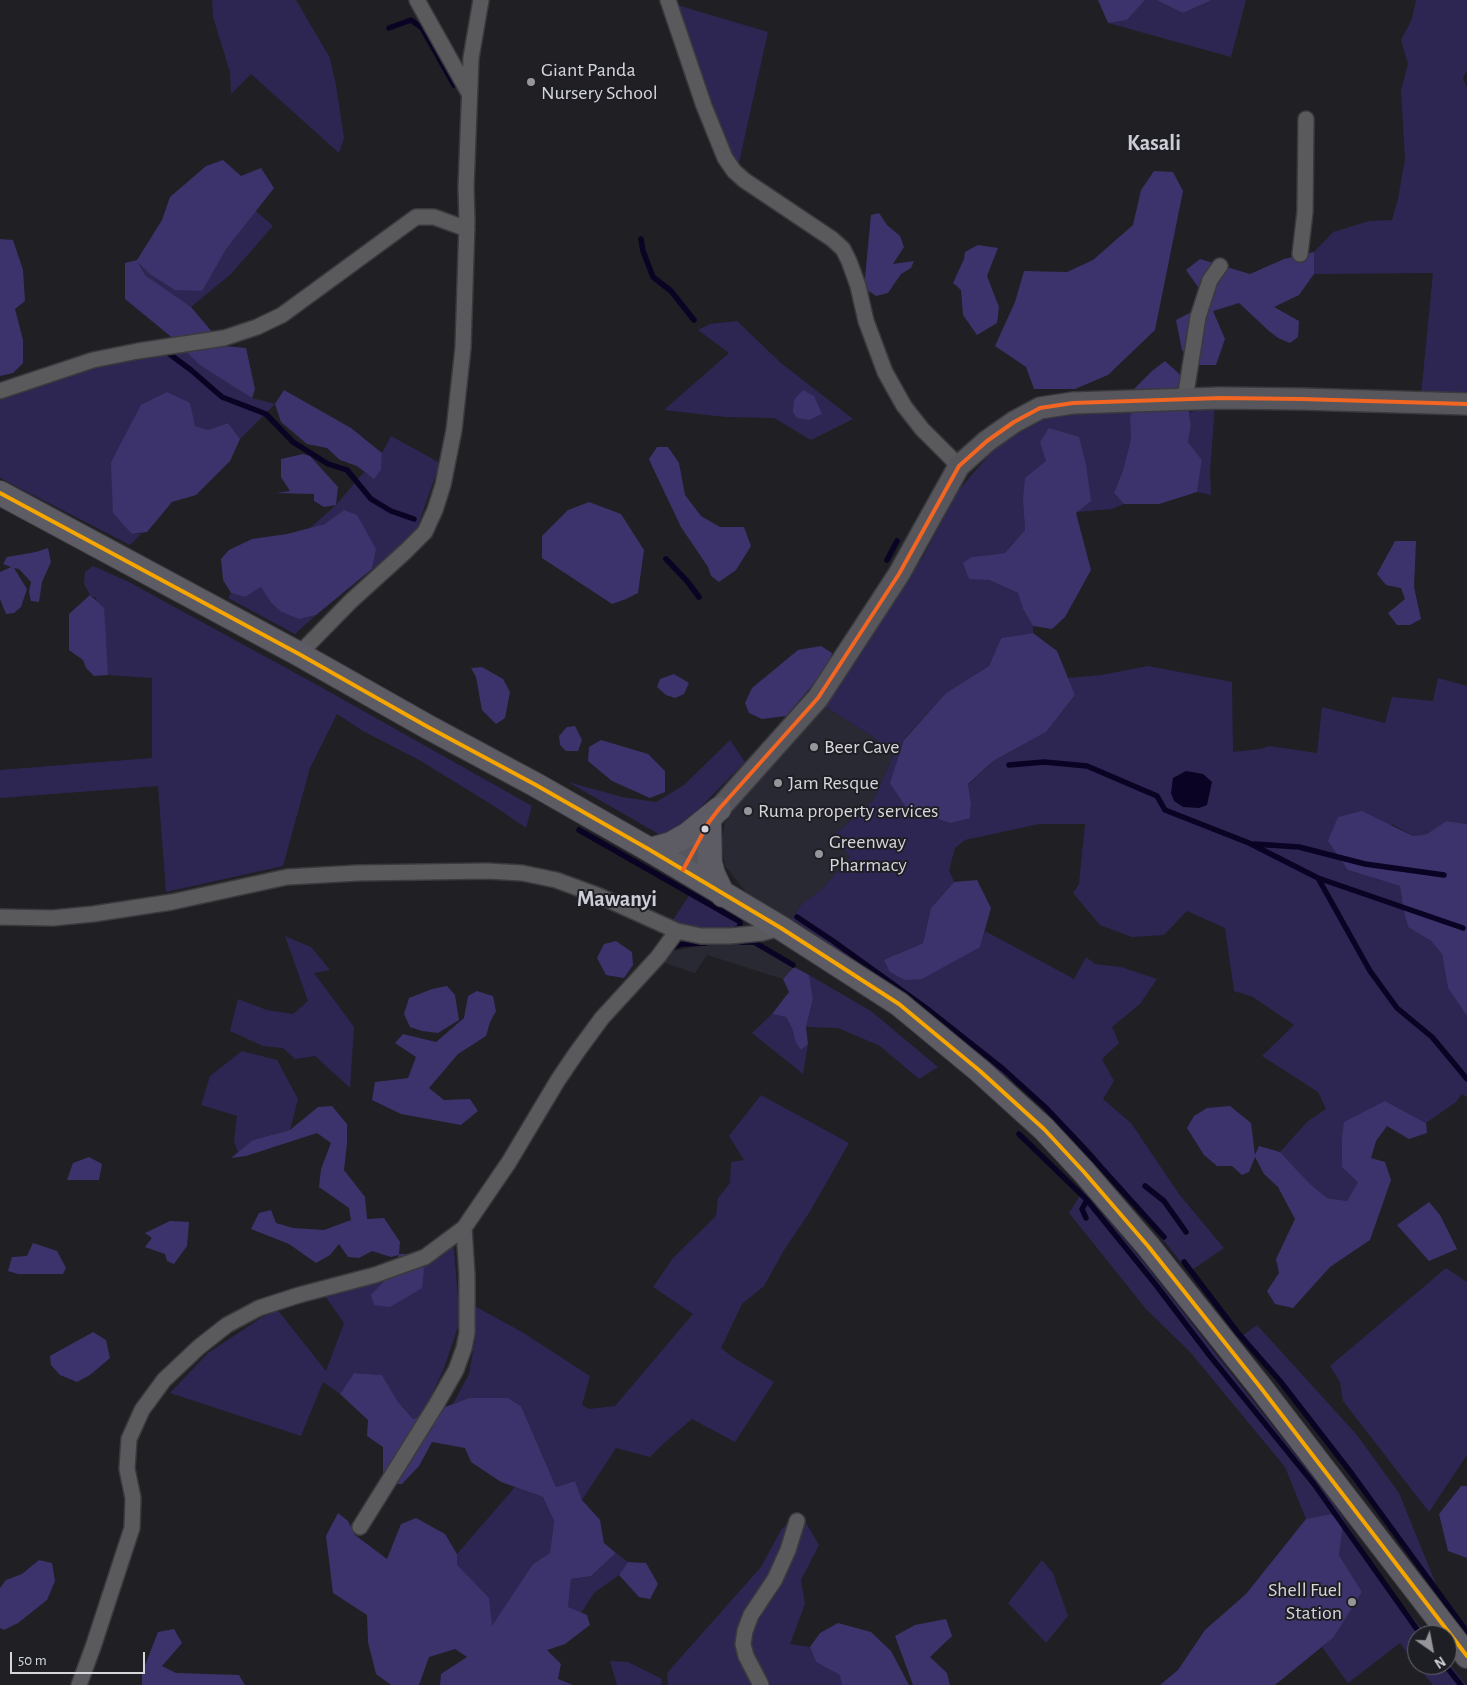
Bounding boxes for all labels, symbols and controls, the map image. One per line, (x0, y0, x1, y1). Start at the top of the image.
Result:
place label: Giant Panda Nursery School (541, 58, 658, 105)
marker: Giant Panda Nursery School (525, 76, 537, 88)
district label: Kasali (1127, 130, 1181, 156)
place label: Beer Cave (824, 735, 900, 759)
marker: Beer Cave (808, 741, 820, 753)
place label: Jam Resque (788, 771, 879, 795)
marker: Jam Resque (772, 777, 784, 789)
place label: Ruma property services (758, 799, 938, 823)
marker: Ruma property services (742, 805, 754, 817)
unlabelled marker (700, 824, 710, 834)
place label: Greenway Pharmacy (829, 830, 907, 877)
marker: Greenway Pharmacy (813, 848, 825, 860)
district label: Mawanyi (577, 886, 657, 912)
place label: Shell Fuel Station (1268, 1578, 1342, 1625)
marker: Shell Fuel Station (1346, 1596, 1358, 1608)
north arrow (1407, 1625, 1457, 1675)
scale bar (12, 1642, 148, 1674)
text: 50 m (18, 1653, 47, 1668)
text: N (1432, 1653, 1448, 1670)

